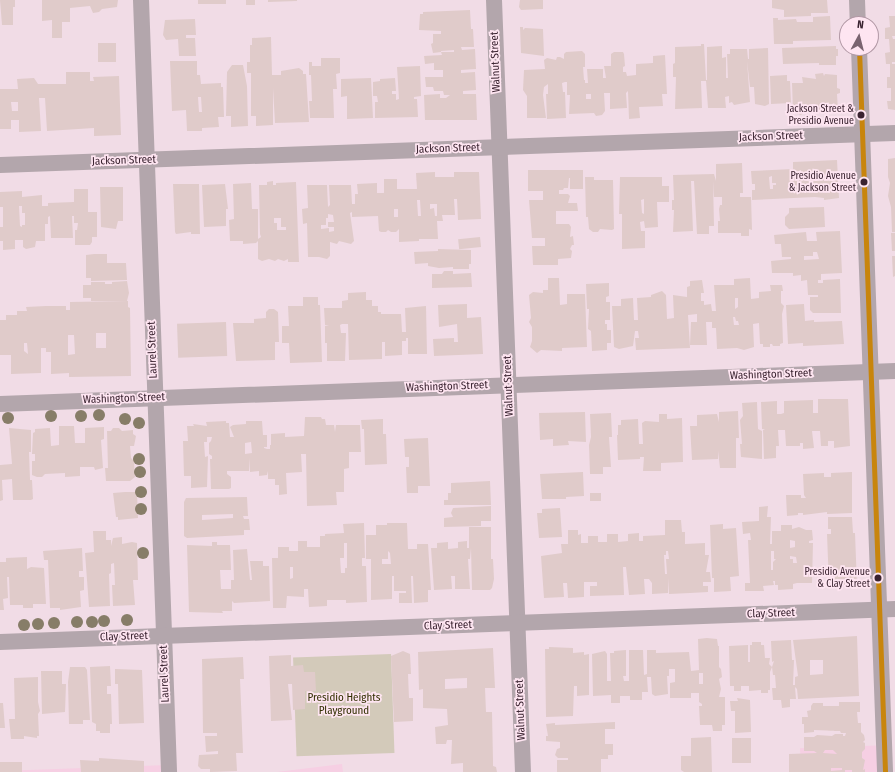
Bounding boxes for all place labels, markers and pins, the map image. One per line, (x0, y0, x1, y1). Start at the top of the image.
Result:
place label: Jackson Street & Presidio Avenue (787, 103, 854, 126)
marker: Jackson Street & Presidio Avenue (856, 110, 866, 120)
place label: Presidio Avenue & Jackson Street (789, 170, 856, 194)
marker: Presidio Avenue & Jackson Street (859, 177, 869, 187)
place label: Presidio Avenue & Clay Street (804, 566, 870, 590)
marker: Presidio Avenue & Clay Street (873, 573, 883, 583)

